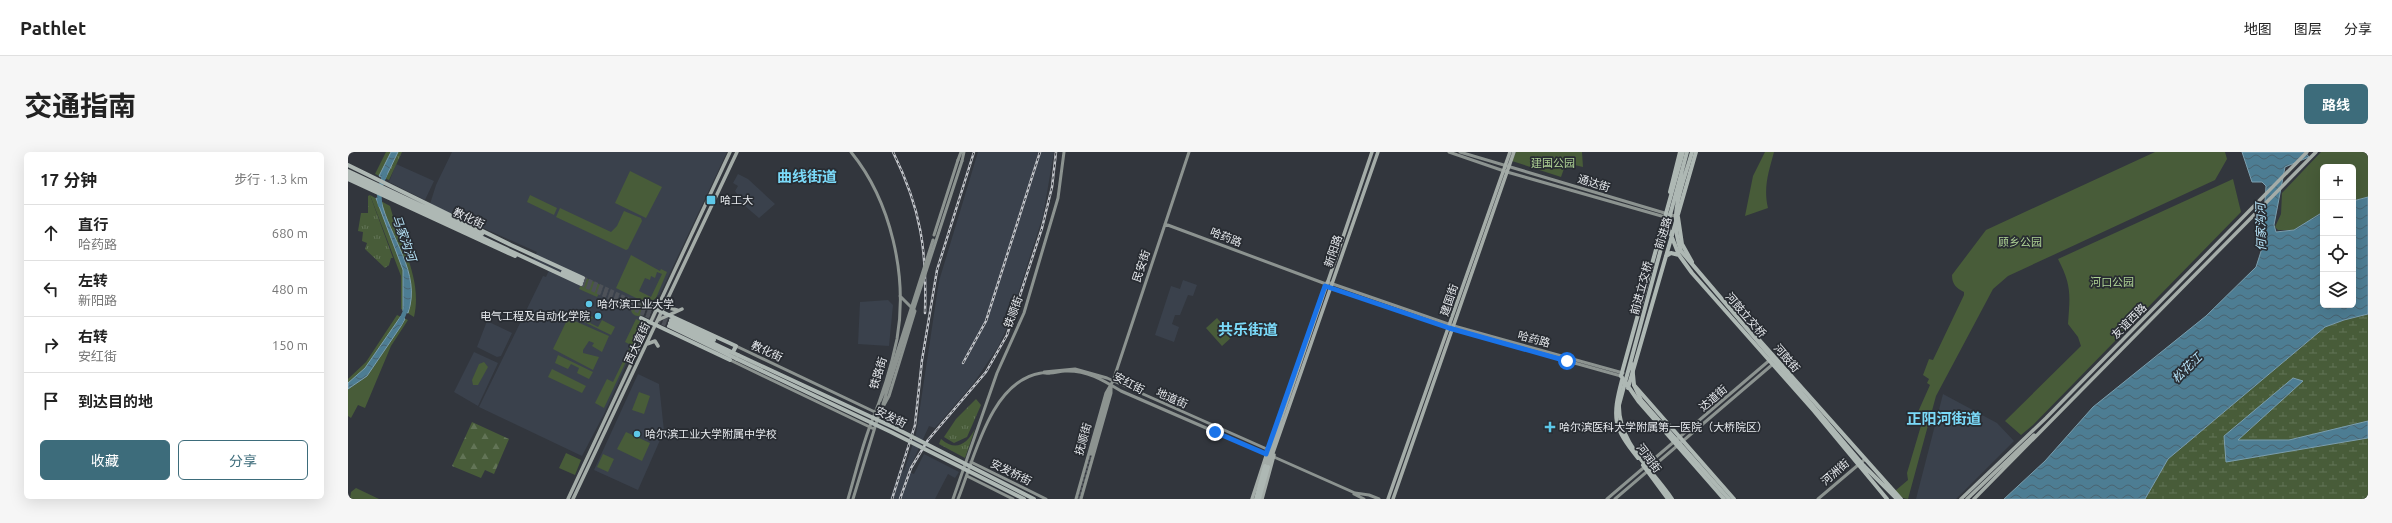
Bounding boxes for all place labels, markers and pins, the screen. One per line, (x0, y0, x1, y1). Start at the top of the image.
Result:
marker: 哈工大 (705, 194, 717, 206)
place label: 哈工大 (720, 194, 753, 206)
place label: 哈尔滨工业大学 (597, 298, 674, 310)
marker: 哈尔滨工业大学 (584, 299, 594, 309)
place label: 电气工程及自动化学院 (480, 310, 590, 322)
marker: 电气工程及自动化学院 (593, 311, 603, 321)
marker: 哈尔滨医科大学附属第一医院（大桥院区） (1544, 421, 1556, 433)
place label: 哈尔滨医科大学附属第一医院（大桥院区） (1559, 421, 1768, 433)
place label: 哈尔滨工业大学附属中学校 (645, 428, 777, 440)
marker: 哈尔滨工业大学附属中学校 (632, 429, 642, 439)

